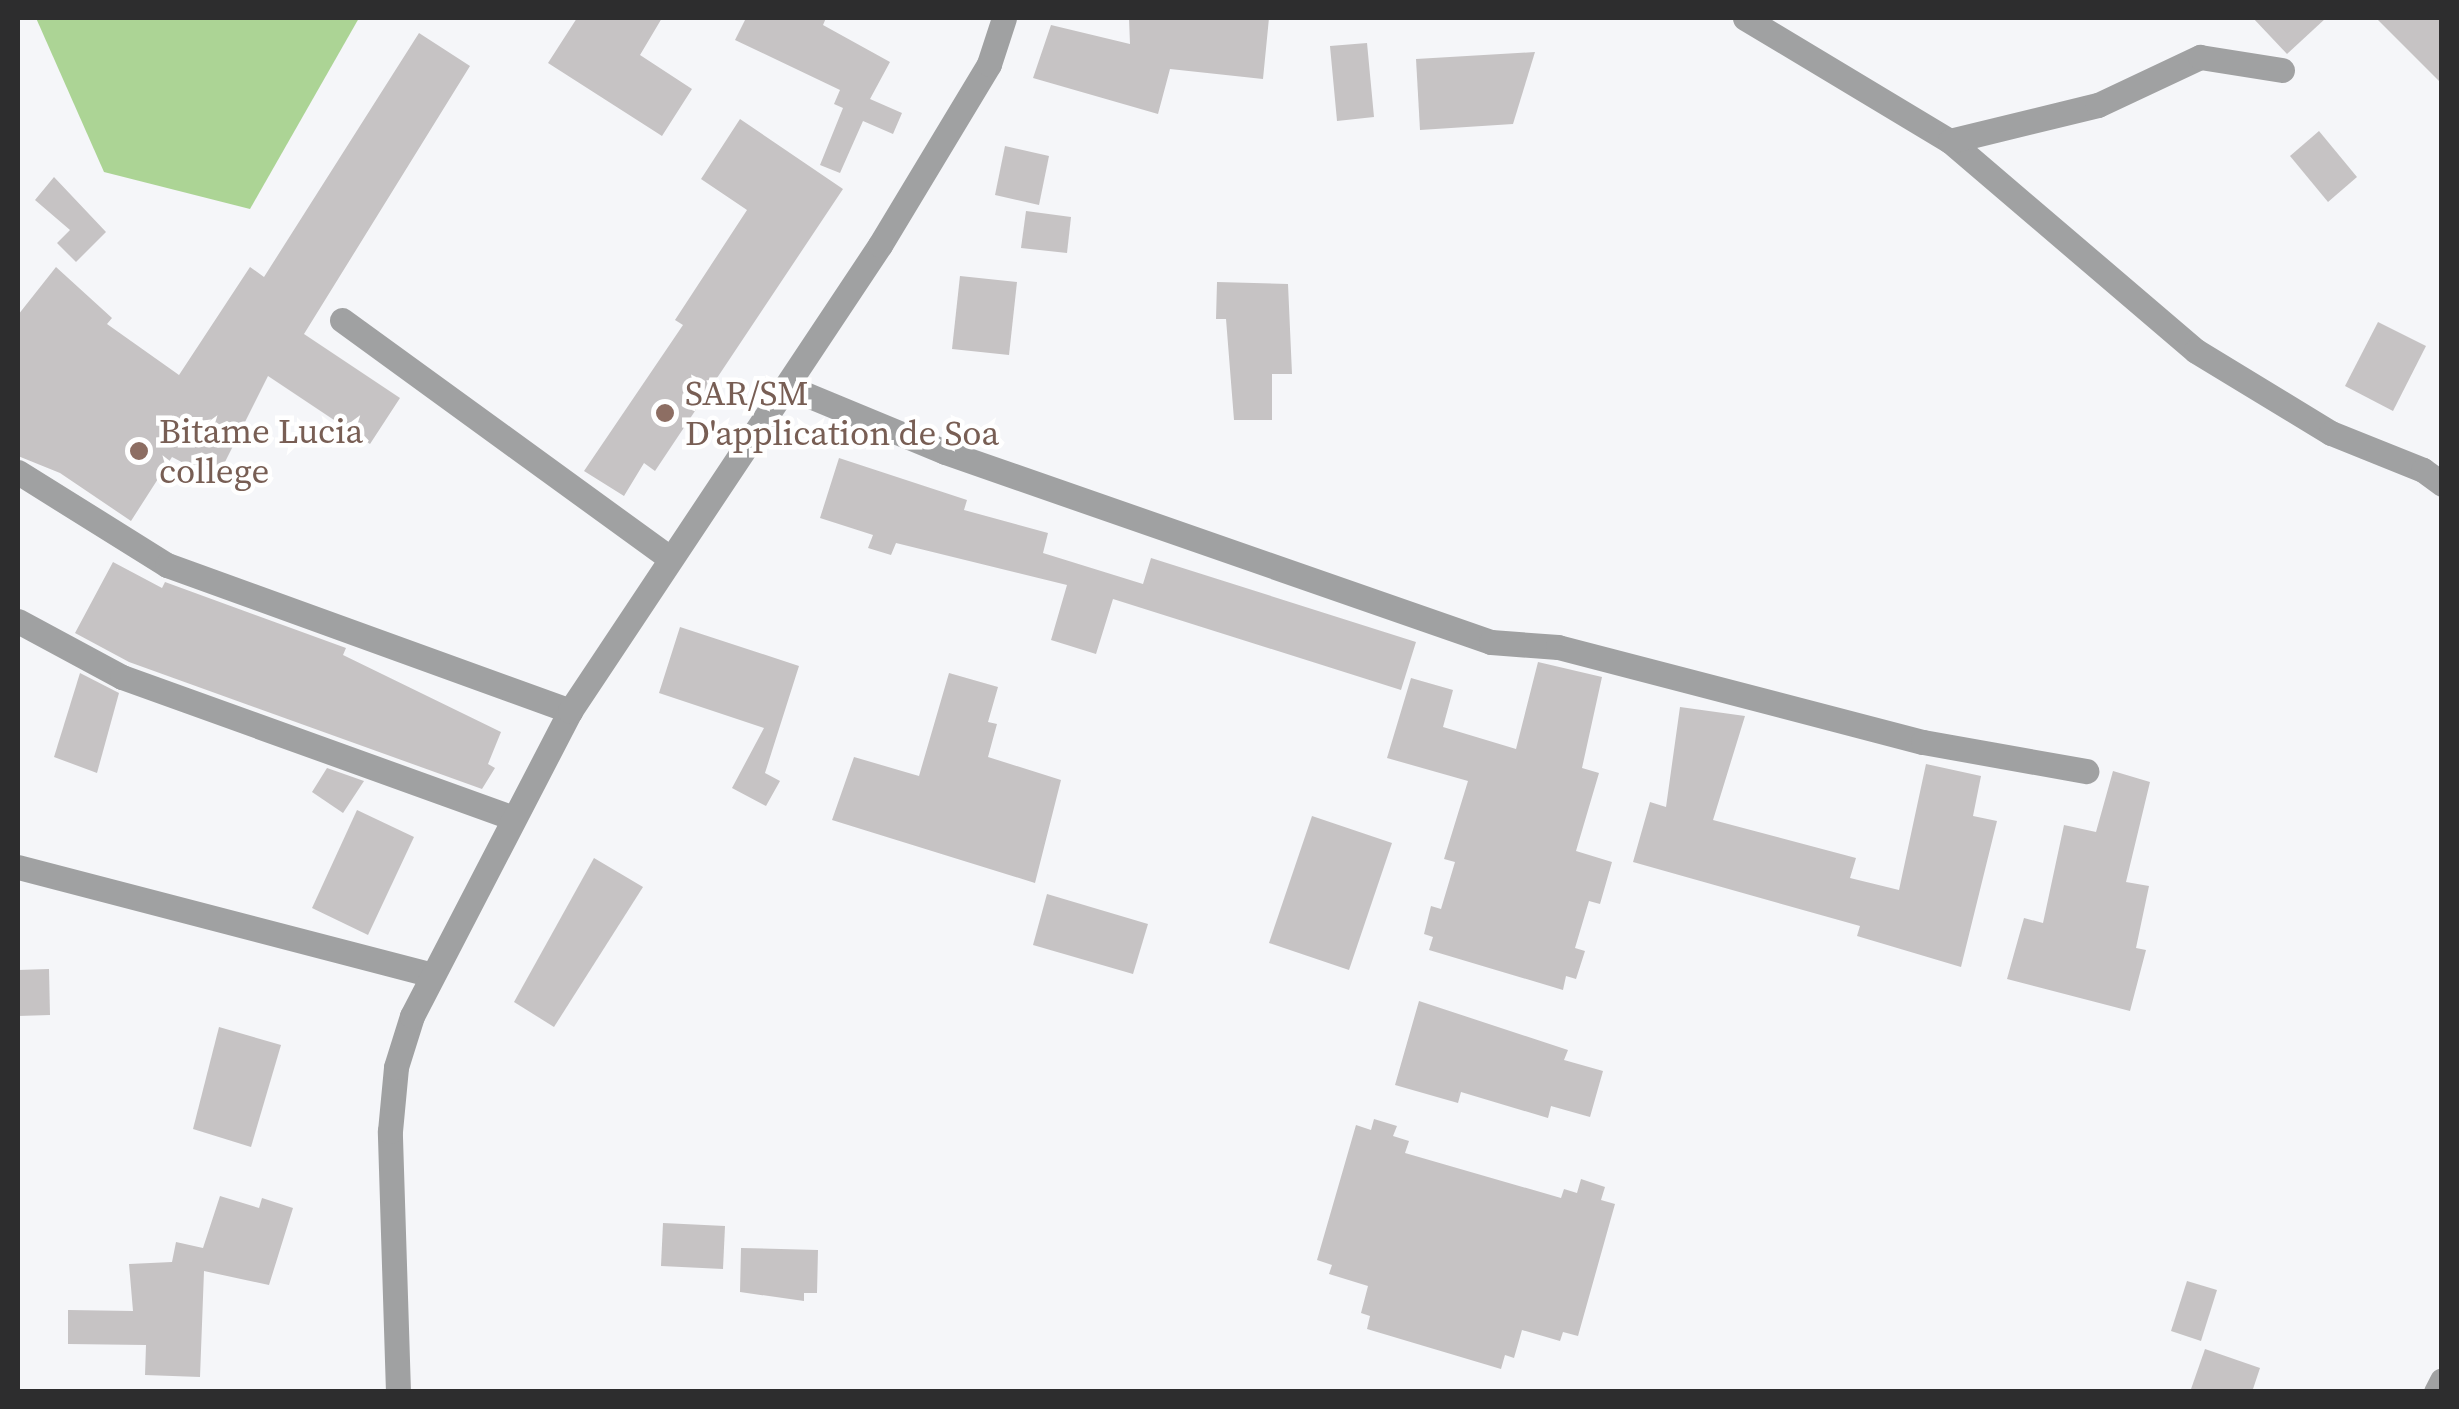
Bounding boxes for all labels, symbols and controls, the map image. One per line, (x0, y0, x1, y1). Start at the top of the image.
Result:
place label: SAR/SM D'application de Soa (685, 372, 999, 454)
marker: SAR/SM D'application de Soa (654, 402, 676, 424)
place label: Bitame Lucia college (159, 410, 363, 492)
marker: Bitame Lucia college (128, 440, 150, 462)

